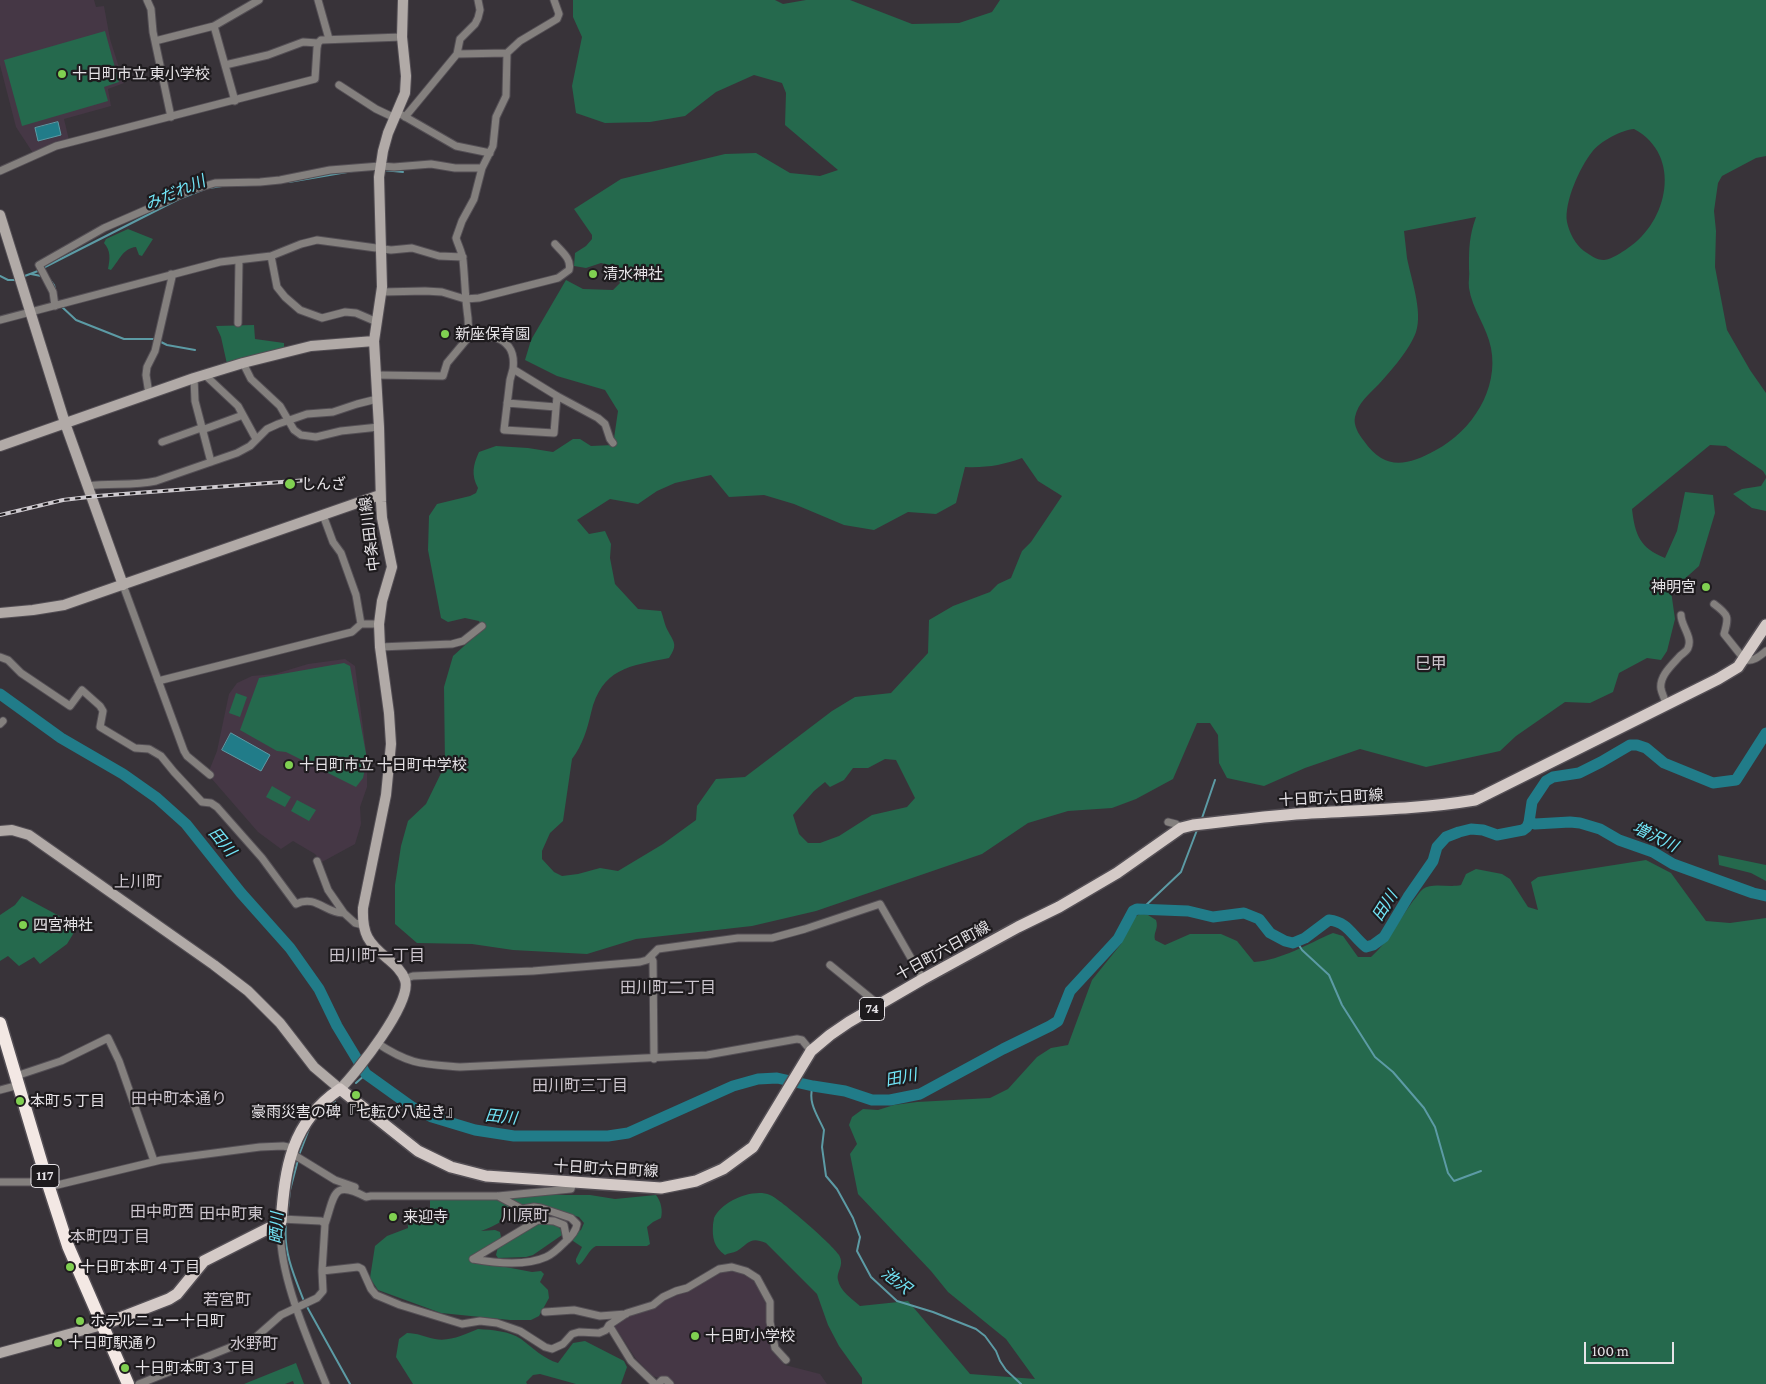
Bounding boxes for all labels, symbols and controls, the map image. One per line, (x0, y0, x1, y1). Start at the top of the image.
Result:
place label: 十日町市立 東小学校 (72, 65, 210, 83)
marker: 十日町市立 東小学校 (56, 68, 68, 80)
water label: みだれ川 (142, 172, 208, 214)
place label: 清水神社 (603, 265, 663, 283)
marker: 清水神社 (587, 268, 599, 280)
place label: 新座保育園 (455, 325, 530, 343)
marker: 新座保育園 (439, 328, 451, 340)
place label: しんざ (301, 475, 346, 493)
marker: しんざ (283, 477, 297, 491)
street label: 中条田川線 (356, 496, 384, 572)
place label: 神明宮 (1651, 578, 1696, 596)
marker: 神明宮 (1700, 581, 1712, 593)
district label: 巳甲 (1415, 654, 1447, 674)
place label: 十日町市立 十日町中学校 (299, 756, 467, 774)
marker: 十日町市立 十日町中学校 (283, 759, 295, 771)
street label: 十日町六日町線 (1278, 786, 1384, 810)
water label: 増沢川 (1629, 818, 1681, 856)
water label: 田川 (204, 824, 240, 860)
district label: 上川町 (114, 872, 162, 892)
water label: 田川 (1368, 887, 1402, 925)
place label: 四宮神社 (33, 916, 93, 934)
street label: 十日町六日町線 (893, 918, 993, 984)
marker: 四宮神社 (17, 919, 29, 931)
district label: 田川町一丁目 (329, 946, 425, 966)
district label: 田川町二丁目 (620, 978, 716, 998)
road number: 74 (860, 998, 884, 1021)
water label: 田川 (883, 1066, 919, 1090)
district label: 田川町三丁目 (532, 1076, 628, 1096)
district label: 田中町本通り (131, 1089, 227, 1109)
marker: 豪雨災害の碑『七転び八起き』 (350, 1089, 362, 1101)
place label: 本町５丁目 (30, 1092, 105, 1110)
marker: 本町５丁目 (14, 1095, 26, 1107)
place label: 豪雨災害の碑『七転び八起き』 (251, 1103, 461, 1121)
water label: 田川 (484, 1106, 518, 1128)
street label: 十日町六日町線 (553, 1157, 659, 1181)
road number: 117 (31, 1164, 59, 1188)
district label: 田中町西 (130, 1202, 194, 1222)
district label: 田中町東 (199, 1204, 263, 1224)
district label: 川原町 (501, 1206, 549, 1226)
place label: 来迎寺 (403, 1208, 448, 1226)
marker: 来迎寺 (387, 1211, 399, 1223)
water label: 晒川 (267, 1212, 287, 1244)
district label: 本町四丁目 (70, 1227, 150, 1247)
place label: 十日町本町４丁目 (80, 1258, 200, 1276)
marker: 十日町本町４丁目 (64, 1261, 76, 1273)
water label: 池沢 (877, 1264, 915, 1298)
district label: 若宮町 (203, 1290, 251, 1310)
place label: ホテルニュー十日町 (90, 1312, 225, 1330)
marker: ホテルニュー十日町 (74, 1315, 86, 1327)
place label: 十日町小学校 (705, 1327, 795, 1345)
marker: 十日町小学校 (689, 1330, 701, 1342)
scale bar (1586, 1332, 1676, 1364)
place label: 十日町駅通り (68, 1334, 158, 1352)
district label: 水野町 (230, 1334, 278, 1354)
marker: 十日町駅通り (52, 1337, 64, 1349)
text: 100 m (1592, 1343, 1629, 1359)
place label: 十日町本町３丁目 (135, 1359, 255, 1377)
marker: 十日町本町３丁目 (119, 1362, 131, 1374)

